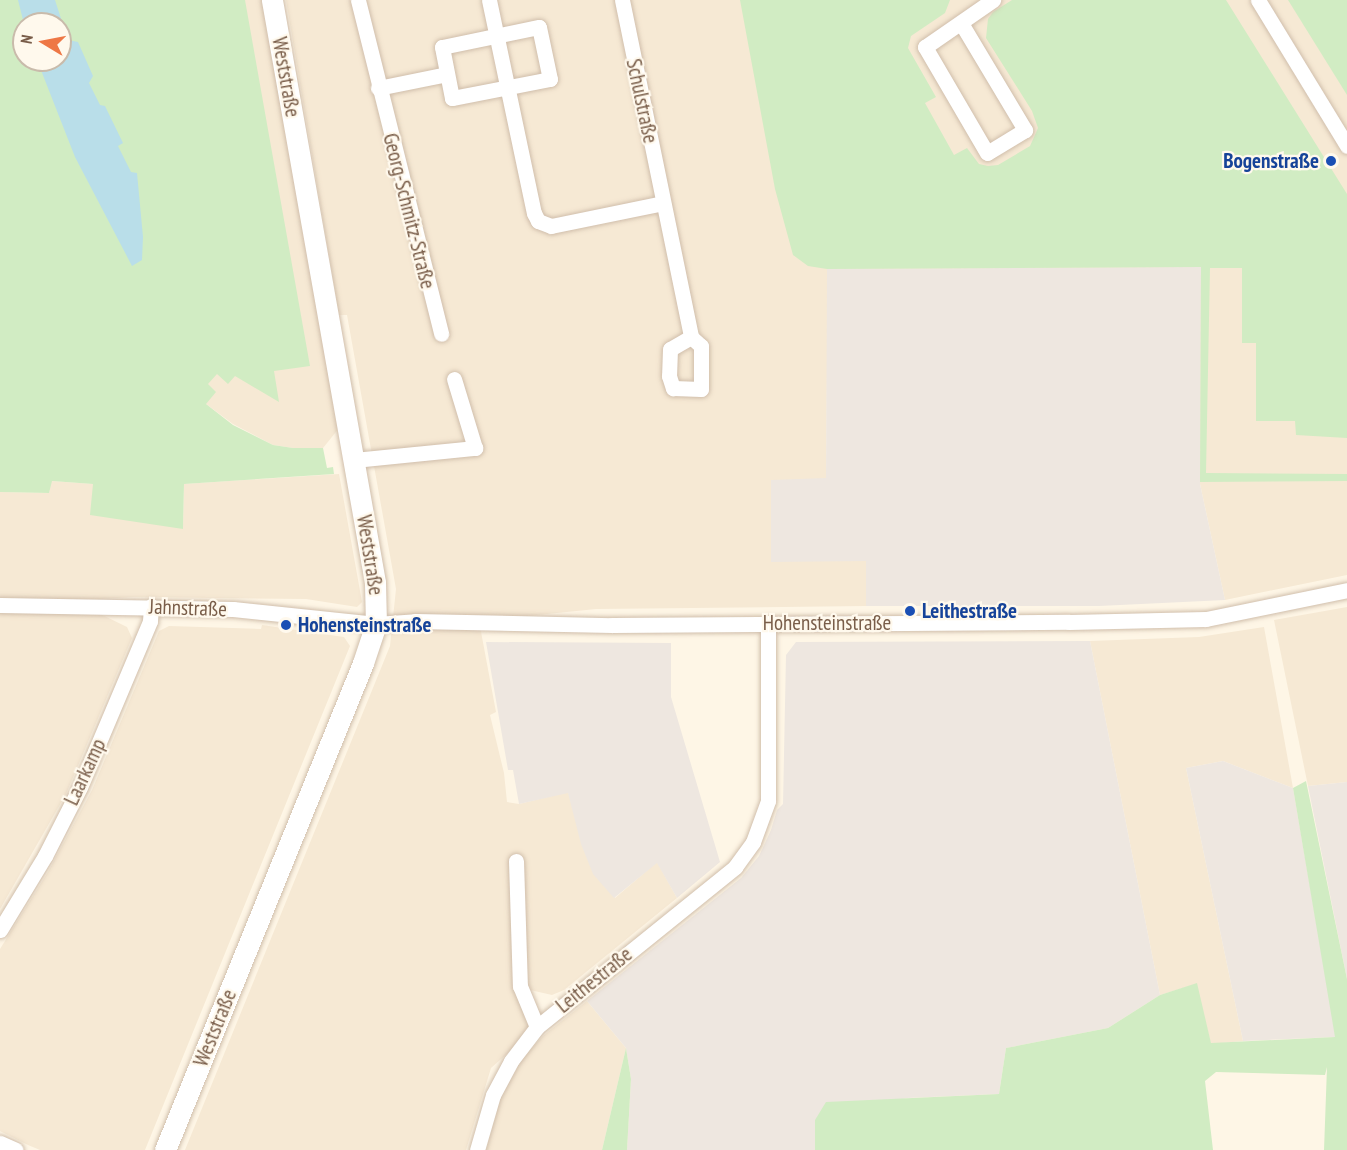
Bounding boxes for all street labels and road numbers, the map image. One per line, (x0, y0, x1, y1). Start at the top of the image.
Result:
street label: Weststraße (267, 35, 305, 119)
street label: Schulstraße (621, 56, 663, 146)
street label: Georg-Schmitz-Straße (377, 131, 441, 291)
street label: Weststraße (351, 513, 389, 597)
street label: Jahnstraße (149, 594, 227, 622)
street label: Hohensteinstraße (763, 610, 891, 636)
street label: Laarkamp (59, 735, 111, 809)
street label: Leithestraße (551, 942, 637, 1018)
street label: Weststraße (188, 986, 242, 1070)

